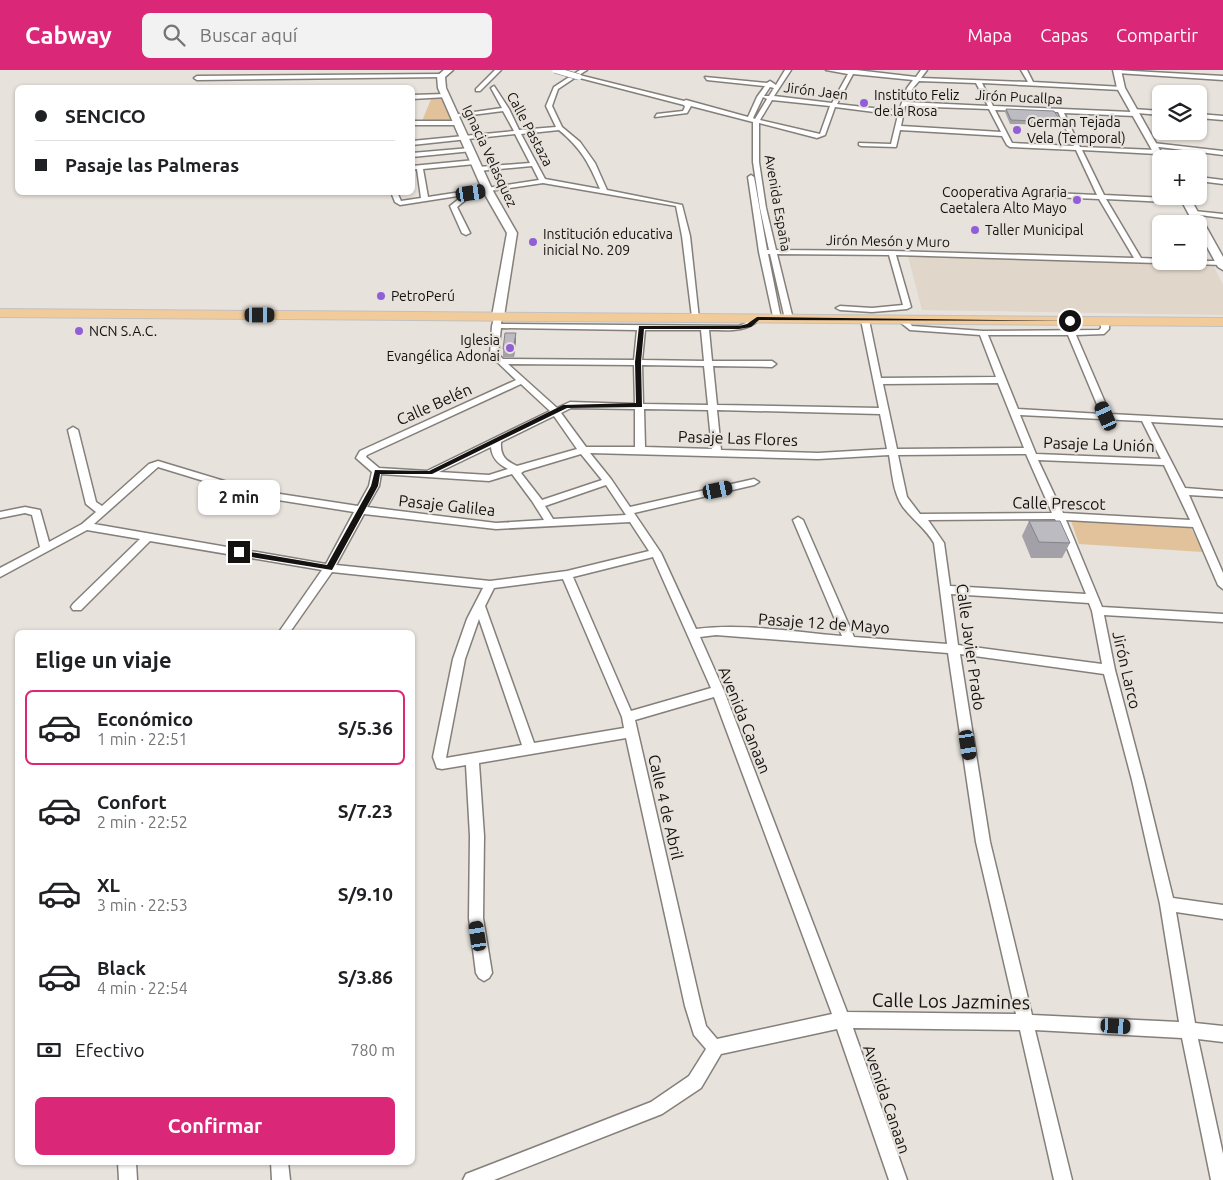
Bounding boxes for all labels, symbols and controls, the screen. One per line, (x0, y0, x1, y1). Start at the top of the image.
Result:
search box (142, 13, 492, 58)
icon: search (160, 21, 188, 49)
text: Cabway (25, 22, 112, 49)
text: Buscar aquí (200, 24, 297, 46)
text: Mapa (967, 25, 1012, 45)
text: Capas (1040, 25, 1088, 45)
text: Compartir (1116, 25, 1198, 45)
street label: Jirón Jaen (783, 79, 849, 103)
map controls (1152, 85, 1207, 270)
button: layers (1152, 85, 1207, 140)
place label: Instituto Feliz de la Rosa (874, 87, 960, 119)
street label: Jirón Pucallpa (975, 87, 1063, 107)
street label: Calle Pastaza (504, 89, 556, 169)
marker: Instituto Feliz de la Rosa (858, 97, 870, 109)
street label: Ignacia Velasquez (459, 103, 521, 209)
text: SENCICO (65, 105, 146, 127)
place label: German Tejada Vela (Temporal) (1027, 114, 1126, 146)
marker: German Tejada Vela (Temporal) (1011, 124, 1023, 136)
button: + (1152, 150, 1207, 205)
street label: Avenida España (762, 153, 794, 253)
text: Pasaje las Palmeras (65, 154, 239, 176)
car (455, 183, 486, 203)
place label: Cooperativa Agraria Caetalera Alto Mayo (940, 184, 1067, 216)
marker: Cooperativa Agraria Caetalera Alto Mayo (1071, 194, 1083, 206)
button: − (1152, 215, 1207, 270)
place label: Taller Municipal (985, 222, 1084, 238)
marker: Taller Municipal (969, 224, 981, 236)
place label: Institución educativa inicial No. 209 (543, 226, 673, 258)
street label: Jirón Mesón y Muro (826, 232, 950, 250)
marker: Institución educativa inicial No. 209 (527, 236, 539, 248)
place label: PetroPerú (391, 288, 455, 304)
marker: PetroPerú (375, 290, 387, 302)
car (245, 308, 275, 323)
route start (1059, 310, 1081, 332)
place label: NCN S.A.C. (89, 323, 157, 339)
marker: NCN S.A.C. (73, 325, 85, 337)
place label: Iglesia Evangélica Adonai (387, 332, 500, 364)
marker: Iglesia Evangélica Adonai (504, 342, 516, 354)
street label: Calle Belén (394, 379, 474, 429)
car (1093, 399, 1118, 433)
street label: Pasaje Las Flores (678, 427, 798, 449)
street label: Pasaje La Unión (1043, 433, 1155, 455)
callout: 2 min (198, 480, 280, 514)
car (701, 480, 734, 500)
text: 2 min (219, 488, 259, 506)
street label: Pasaje Galilea (398, 491, 496, 519)
street label: Calle Prescot (1012, 493, 1107, 513)
route end (228, 541, 250, 563)
street label: Calle Javier Prado (953, 582, 989, 712)
street label: Pasaje 12 de Mayo (758, 609, 890, 637)
street label: Jirón Larco (1109, 629, 1145, 711)
text: Elige un viaje (35, 647, 172, 672)
street label: Avenida Canaan (715, 664, 775, 776)
icon: car (37, 705, 82, 750)
text: Económico (97, 708, 193, 730)
text: S/5.36 (338, 717, 393, 739)
car (958, 729, 977, 761)
text: 1 min · 22:51 (97, 730, 188, 748)
street label: Calle 4 de Abril (645, 753, 687, 861)
icon: car (37, 788, 82, 833)
text: Confort (97, 791, 167, 813)
text: S/7.23 (338, 800, 393, 822)
text: 2 min · 22:52 (97, 813, 188, 831)
icon: car (37, 871, 82, 916)
text: XL (97, 874, 120, 896)
text: S/9.10 (338, 883, 393, 905)
text: 3 min · 22:53 (97, 896, 188, 914)
car (468, 920, 487, 952)
icon: car (37, 954, 82, 999)
text: Black (97, 957, 146, 979)
text: S/3.86 (338, 966, 393, 988)
text: 4 min · 22:54 (97, 979, 188, 997)
street label: Calle Los Jazmines (872, 989, 1030, 1013)
car (1100, 1018, 1131, 1034)
icon: cash (35, 1036, 63, 1064)
text: Efectivo (75, 1039, 145, 1061)
text: 780 m (350, 1041, 395, 1059)
street label: Avenida Canaan (860, 1042, 914, 1156)
button: Confirmar (35, 1097, 395, 1155)

